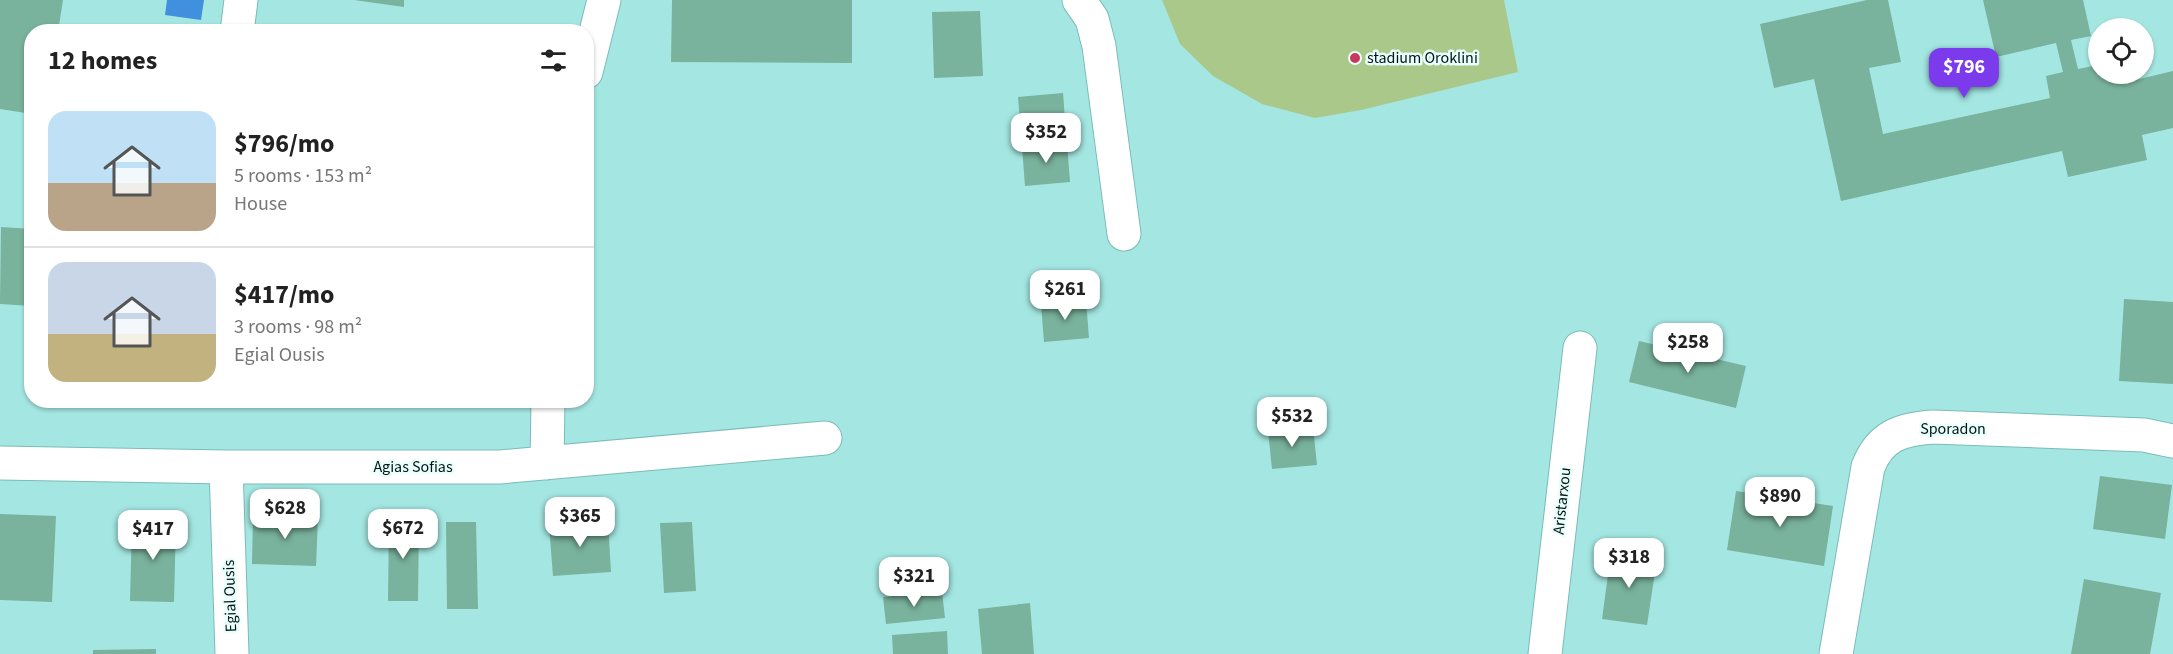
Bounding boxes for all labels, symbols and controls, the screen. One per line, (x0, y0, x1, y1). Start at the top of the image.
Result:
map controls (2088, 18, 2154, 84)
button: locate (2088, 18, 2154, 84)
text: 12 homes (48, 42, 157, 79)
icon: filters (537, 44, 570, 77)
place label: stadium Oroklini (1367, 47, 1478, 69)
pin: $796 (1928, 48, 2000, 99)
marker: stadium Oroklini (1348, 51, 1362, 65)
text: $796 (1943, 53, 1985, 81)
pin: $352 (1010, 113, 1082, 164)
text: $352 (1025, 118, 1067, 146)
text: $796/mo (234, 125, 334, 162)
icon: home (96, 135, 168, 207)
text: 5 rooms · 153 m² (234, 162, 372, 190)
text: House (234, 190, 287, 218)
pin: $261 (1029, 270, 1101, 321)
text: $261 (1044, 275, 1086, 303)
text: $417/mo (234, 276, 334, 313)
icon: home (96, 286, 168, 358)
text: 3 rooms · 98 m² (234, 313, 362, 341)
pin: $258 (1652, 323, 1724, 374)
text: $258 (1667, 328, 1709, 356)
text: Egial Ousis (234, 341, 325, 369)
pin: $532 (1256, 397, 1328, 448)
text: $532 (1271, 402, 1313, 430)
street label: Sporadon (1920, 418, 1986, 440)
street label: Agias Sofias (373, 456, 453, 478)
street label: Aristarxou (1548, 466, 1576, 536)
pin: $890 (1744, 477, 1816, 528)
text: $890 (1759, 482, 1801, 510)
pin: $628 (249, 489, 321, 540)
text: $628 (264, 494, 306, 522)
pin: $365 (544, 497, 616, 548)
text: $365 (559, 502, 601, 530)
pin: $672 (367, 509, 439, 560)
pin: $417 (117, 510, 189, 561)
text: $672 (382, 514, 424, 542)
text: $417 (132, 515, 174, 543)
pin: $318 (1593, 538, 1665, 589)
text: $318 (1608, 543, 1650, 571)
pin: $321 (878, 557, 950, 608)
street label: Egial Ousis (218, 559, 242, 633)
text: $321 (893, 562, 935, 590)

